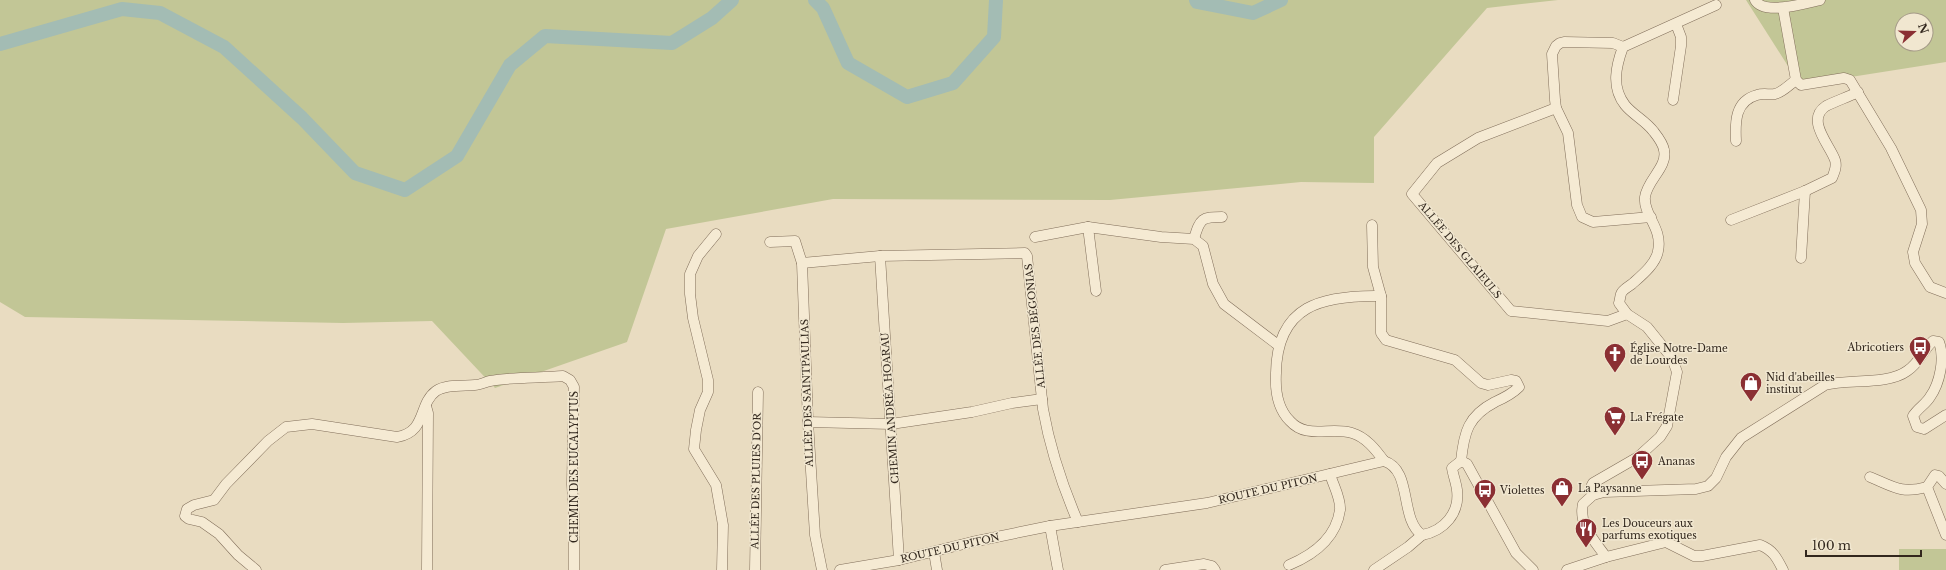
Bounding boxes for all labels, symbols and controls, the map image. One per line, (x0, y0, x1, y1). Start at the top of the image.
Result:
north arrow (1894, 12, 1934, 52)
text: N (1915, 21, 1932, 36)
street label: ALLÉE DES GLAIEULS (1415, 198, 1505, 301)
street label: ALLÉE DES BÉGONIAS (1021, 263, 1048, 390)
street label: ALLÉE DES SAINTPAULIAS (797, 319, 816, 468)
street label: CHEMIN ANDRÉA HOARAU (877, 332, 902, 484)
bus stop icon: Abricotiers (1907, 334, 1933, 367)
church icon: Église Notre-Dame de Lourdes (1602, 341, 1628, 374)
place label: Église Notre-Dame de Lourdes (1630, 341, 1728, 367)
place label: Abricotiers (1846, 341, 1904, 354)
shop icon: Nid d'abeilles institut (1738, 370, 1764, 403)
place label: Nid d'abeilles institut (1766, 371, 1835, 396)
street label: CHEMIN DES EUCALYPTUS (568, 391, 581, 543)
supermarket icon: La Frégate (1602, 404, 1628, 437)
place label: La Frégate (1630, 411, 1684, 424)
street label: ALLÉE DES PLUIES D'OR (747, 412, 764, 550)
bus stop icon: Ananas (1629, 448, 1655, 481)
place label: Ananas (1657, 455, 1696, 468)
street label: ROUTE DU PITON (1217, 471, 1319, 507)
shop icon: La Paysanne (1549, 475, 1575, 508)
bus stop icon: Violettes (1472, 477, 1498, 510)
place label: La Paysanne (1578, 482, 1642, 495)
place label: Violettes (1499, 484, 1545, 497)
restaurant icon: Les Douceurs aux parfums exotiques (1573, 516, 1599, 549)
place label: Les Douceurs aux parfums exotiques (1602, 517, 1697, 542)
street label: ROUTE DU PITON (899, 530, 1001, 566)
scale bar (1806, 532, 1921, 558)
text: 100 m (1812, 538, 1851, 553)

